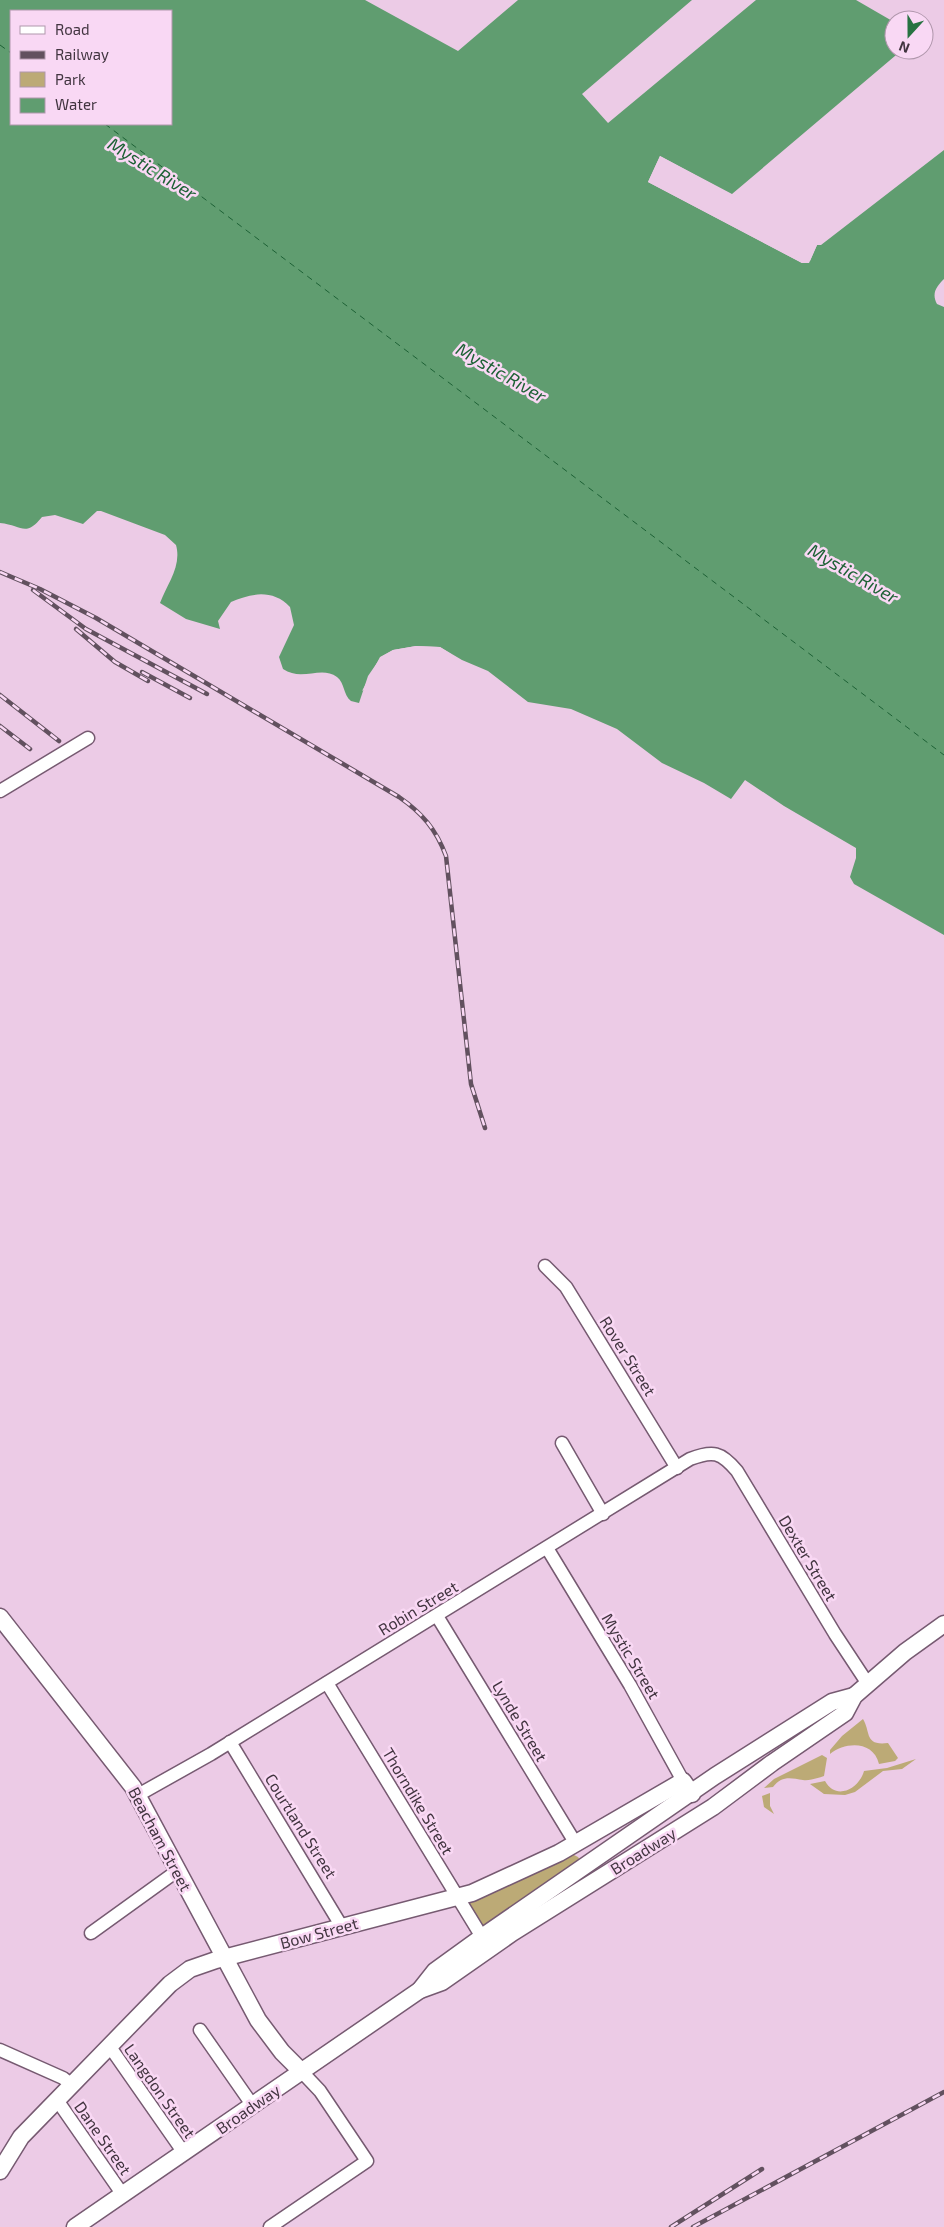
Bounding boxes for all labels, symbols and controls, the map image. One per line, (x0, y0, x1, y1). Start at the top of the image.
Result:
legend (10, 10, 172, 125)
north arrow (884, 10, 934, 60)
text: Road (55, 20, 90, 38)
text: N (896, 38, 912, 57)
text: Railway (55, 45, 109, 63)
text: Park (55, 70, 86, 88)
text: Water (55, 95, 97, 113)
water label: Mystic River (104, 132, 202, 205)
water label: Mystic River (452, 337, 551, 407)
water label: Mystic River (804, 538, 903, 608)
street label: Rover Street (597, 1313, 660, 1399)
street label: Dexter Street (775, 1512, 841, 1604)
street label: Robin Street (375, 1576, 461, 1639)
street label: Mystic Street (598, 1609, 664, 1702)
street label: Lynde Street (489, 1677, 552, 1765)
street label: Thorndike Street (379, 1744, 458, 1858)
street label: Courtland Street (262, 1770, 341, 1882)
street label: Beacham Street (125, 1783, 196, 1894)
street label: Broadway (607, 1823, 679, 1878)
street label: Bow Street (278, 1913, 360, 1952)
street label: Langdon Street (121, 2040, 200, 2142)
street label: Broadway (212, 2079, 284, 2137)
street label: Dane Street (71, 2097, 136, 2178)

